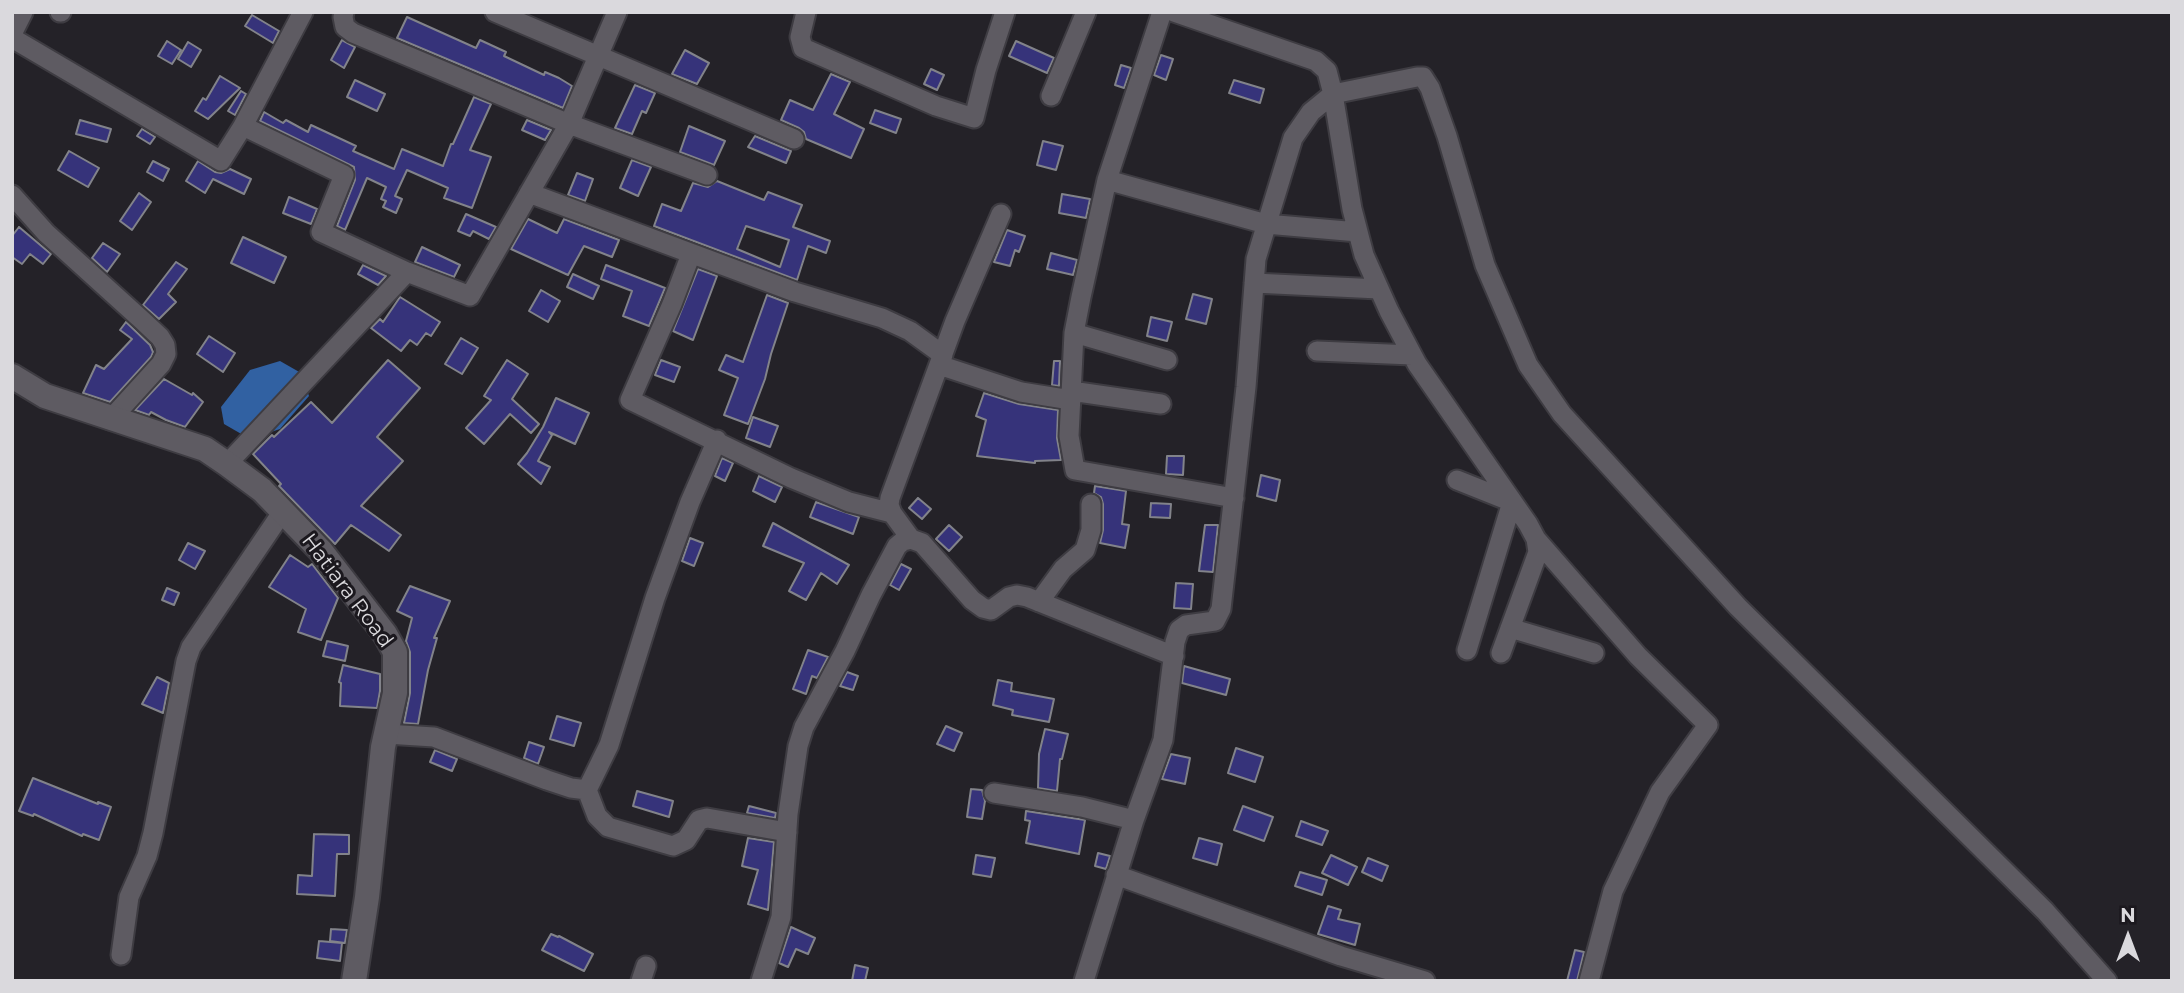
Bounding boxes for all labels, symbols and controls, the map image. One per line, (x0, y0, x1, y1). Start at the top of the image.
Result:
street label: Hatiara Road (296, 529, 398, 653)
north arrow (2093, 902, 2163, 972)
text: N (2120, 904, 2136, 927)

